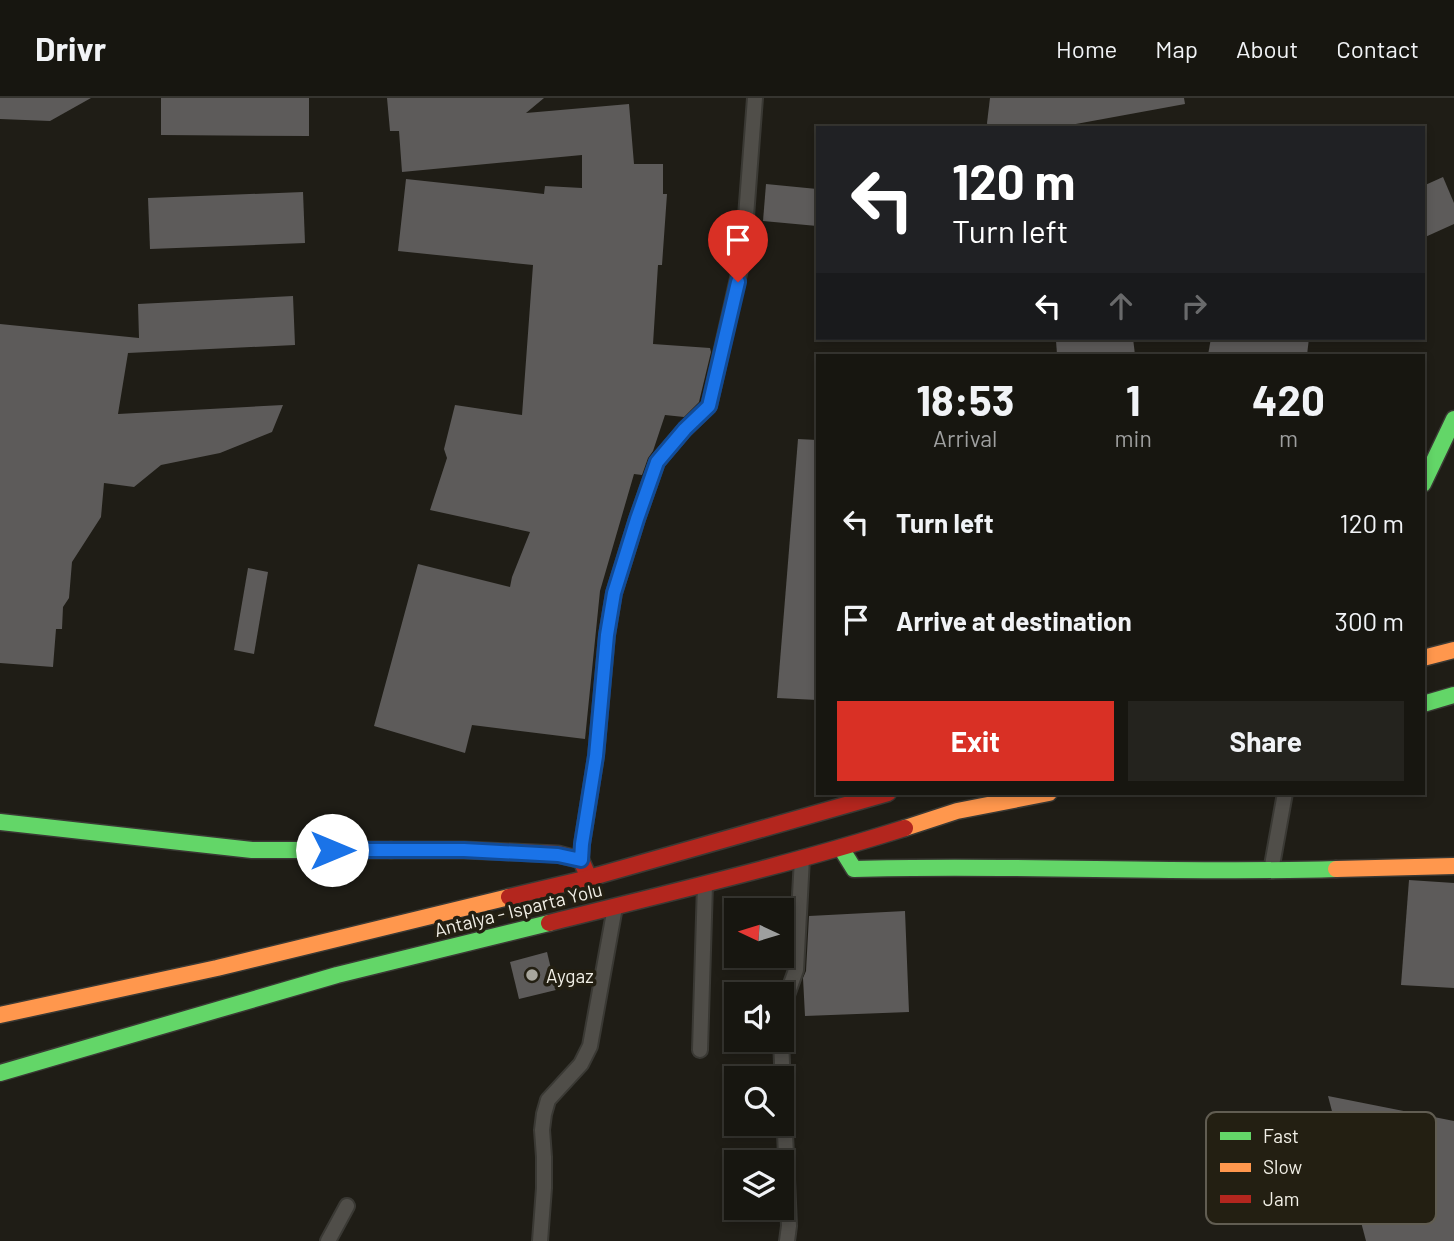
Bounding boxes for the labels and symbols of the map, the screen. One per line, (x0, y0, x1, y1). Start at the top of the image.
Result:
pin (708, 210, 768, 282)
position arrow (295, 813, 369, 887)
street label: Antalya - Isparta Yolu (432, 877, 604, 941)
north arrow (724, 898, 794, 968)
place label: Aygaz (546, 964, 594, 987)
marker: Aygaz (524, 967, 540, 983)
legend (1206, 1112, 1436, 1224)
text: Fast (1263, 1124, 1299, 1147)
text: Slow (1263, 1155, 1302, 1178)
text: Jam (1263, 1187, 1299, 1210)

